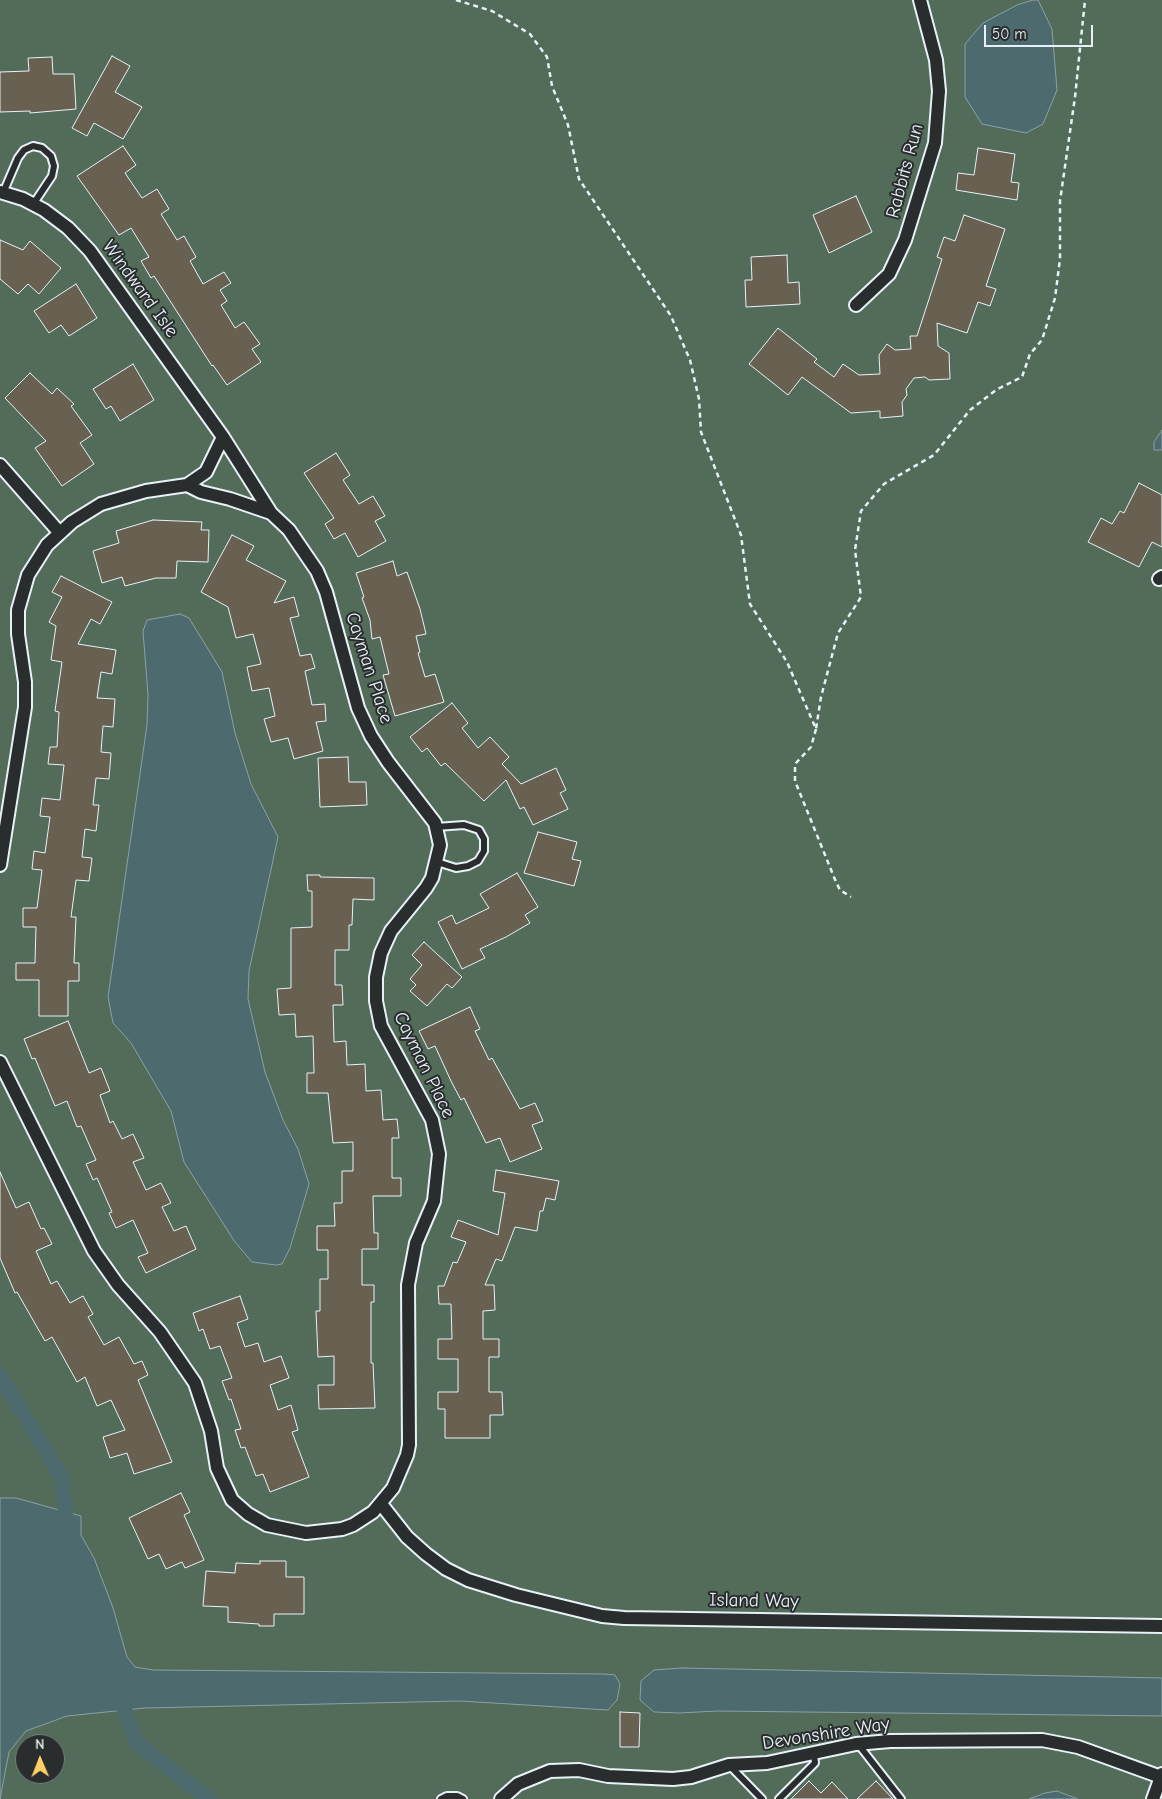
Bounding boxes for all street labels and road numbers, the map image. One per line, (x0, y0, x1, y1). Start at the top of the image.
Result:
street label: Rabbits Run (881, 121, 929, 221)
street label: Windward Isle (97, 236, 183, 342)
street label: Cayman Place (340, 609, 398, 727)
street label: Cayman Place (388, 1008, 460, 1122)
street label: Island Way (709, 1589, 799, 1613)
street label: Devonshire Way (761, 1713, 891, 1755)

